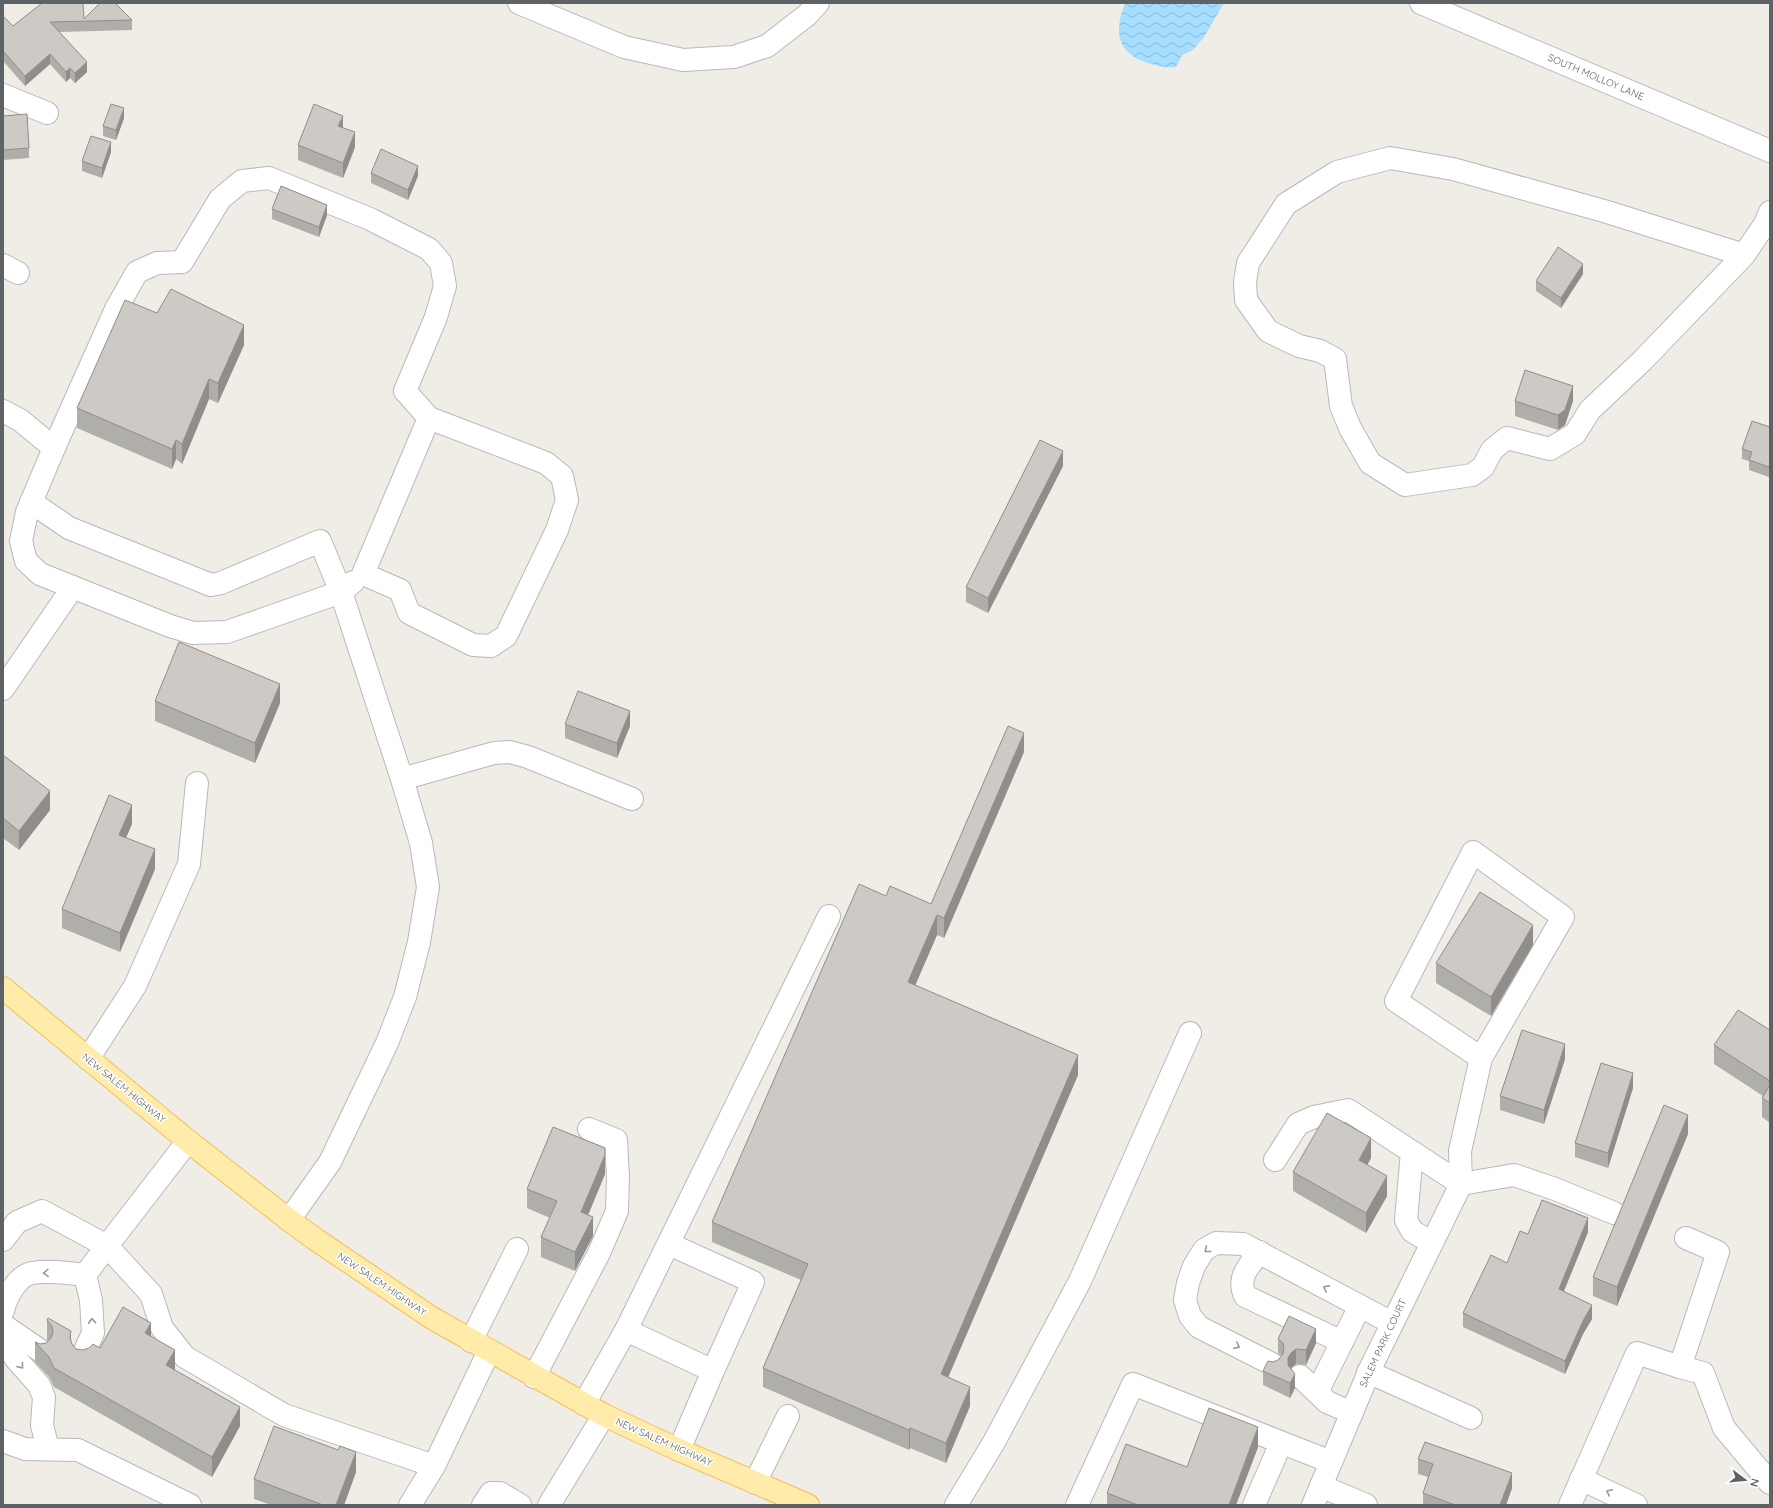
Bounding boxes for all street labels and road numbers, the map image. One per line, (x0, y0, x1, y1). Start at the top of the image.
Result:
street label: SOUTH MOLLOY LANE (1546, 51, 1646, 103)
street label: NEW SALEM HIGHWAY (79, 1050, 169, 1126)
street label: NEW SALEM HIGHWAY (335, 1249, 429, 1319)
street label: SALEM PARK COURT (1357, 1297, 1409, 1389)
street label: NEW SALEM HIGHWAY (614, 1415, 715, 1469)

